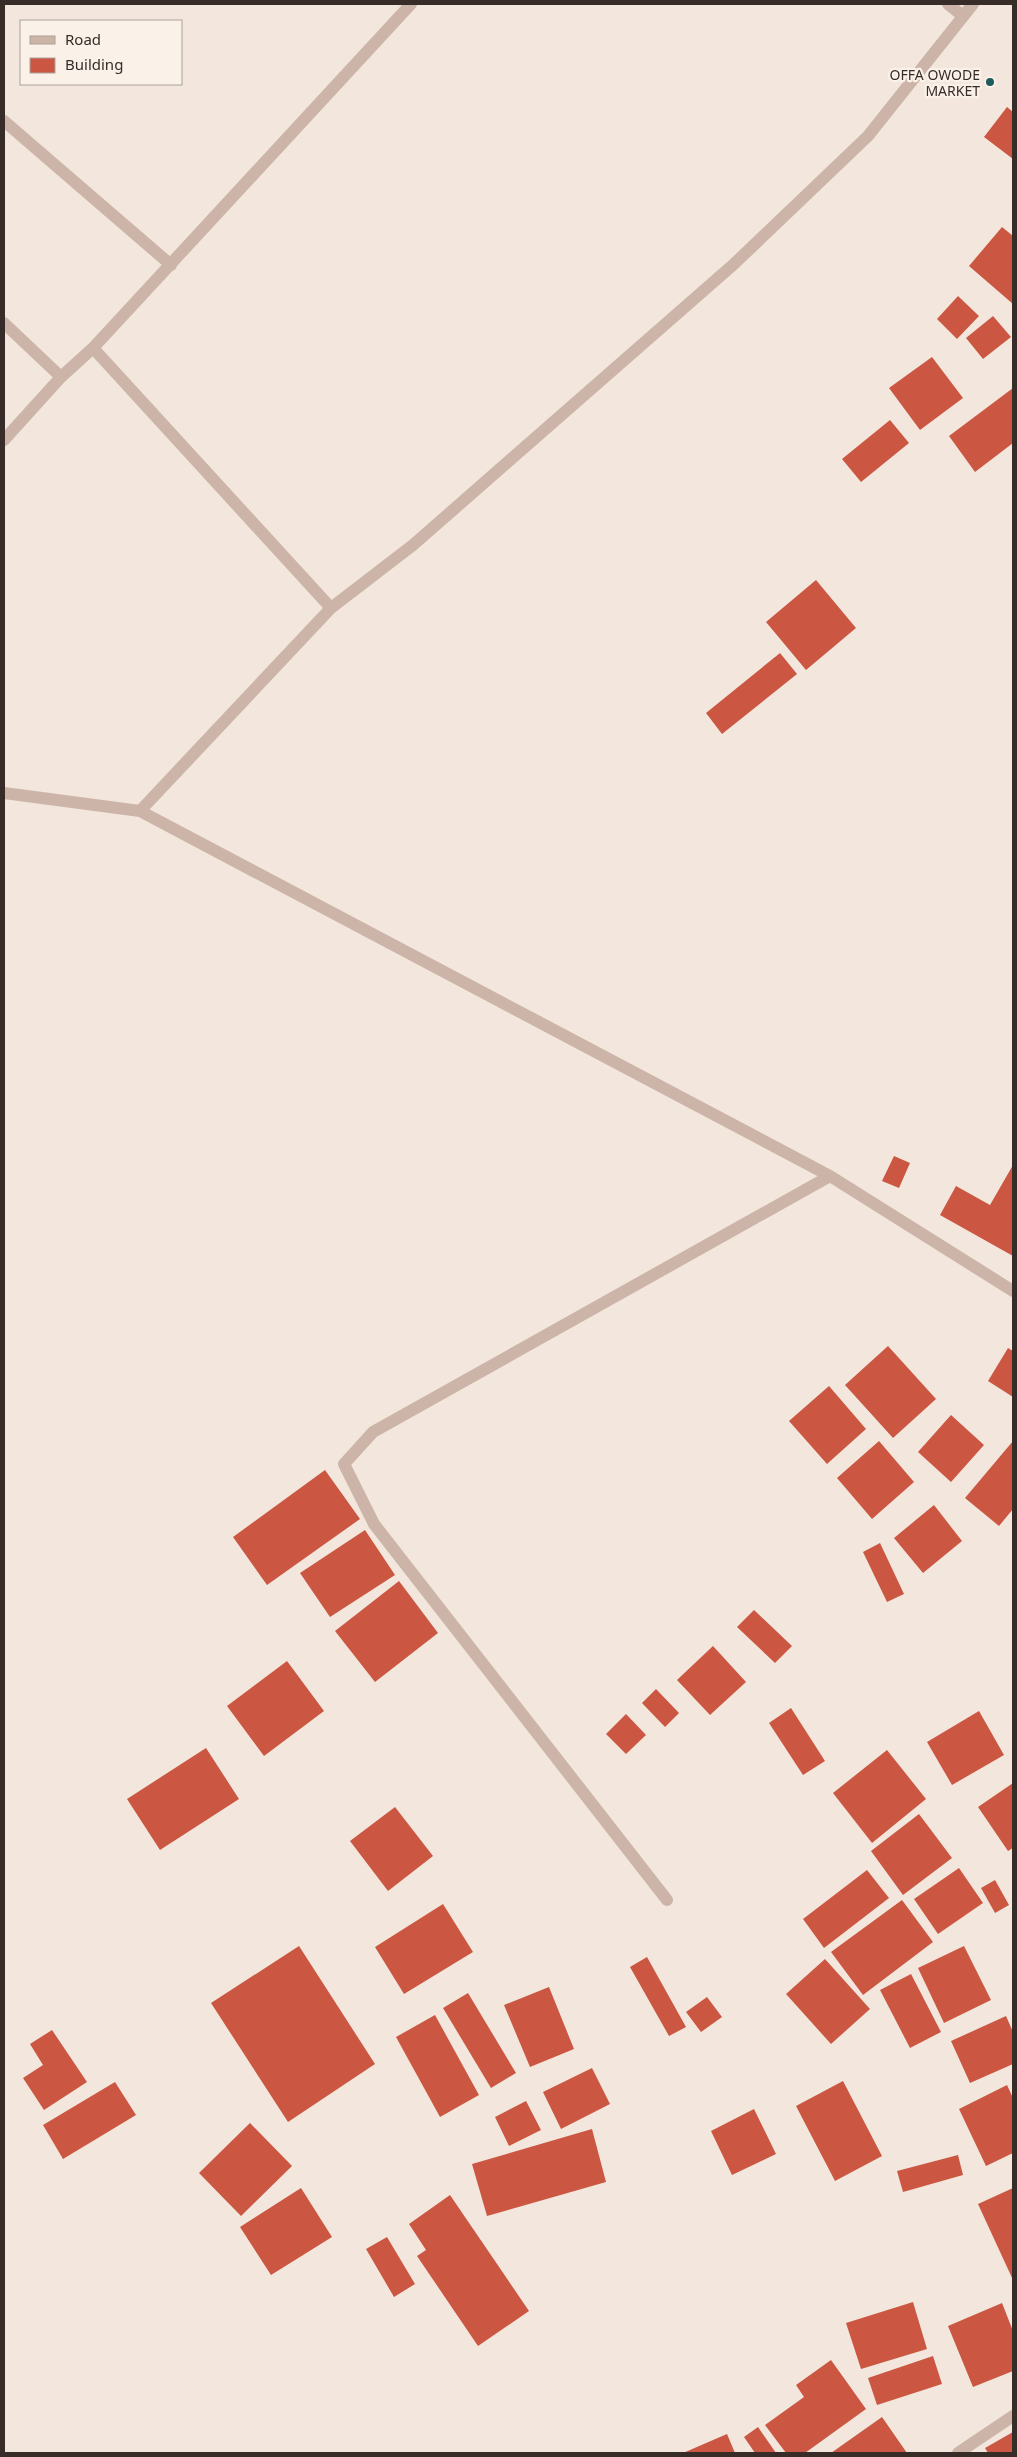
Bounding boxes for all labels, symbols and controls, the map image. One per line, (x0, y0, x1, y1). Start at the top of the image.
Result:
legend (20, 20, 182, 85)
text: Road (65, 29, 101, 49)
text: Building (65, 54, 123, 74)
place label: OFFA OWODE MARKET (890, 65, 980, 100)
marker: OFFA OWODE MARKET (984, 76, 996, 88)

